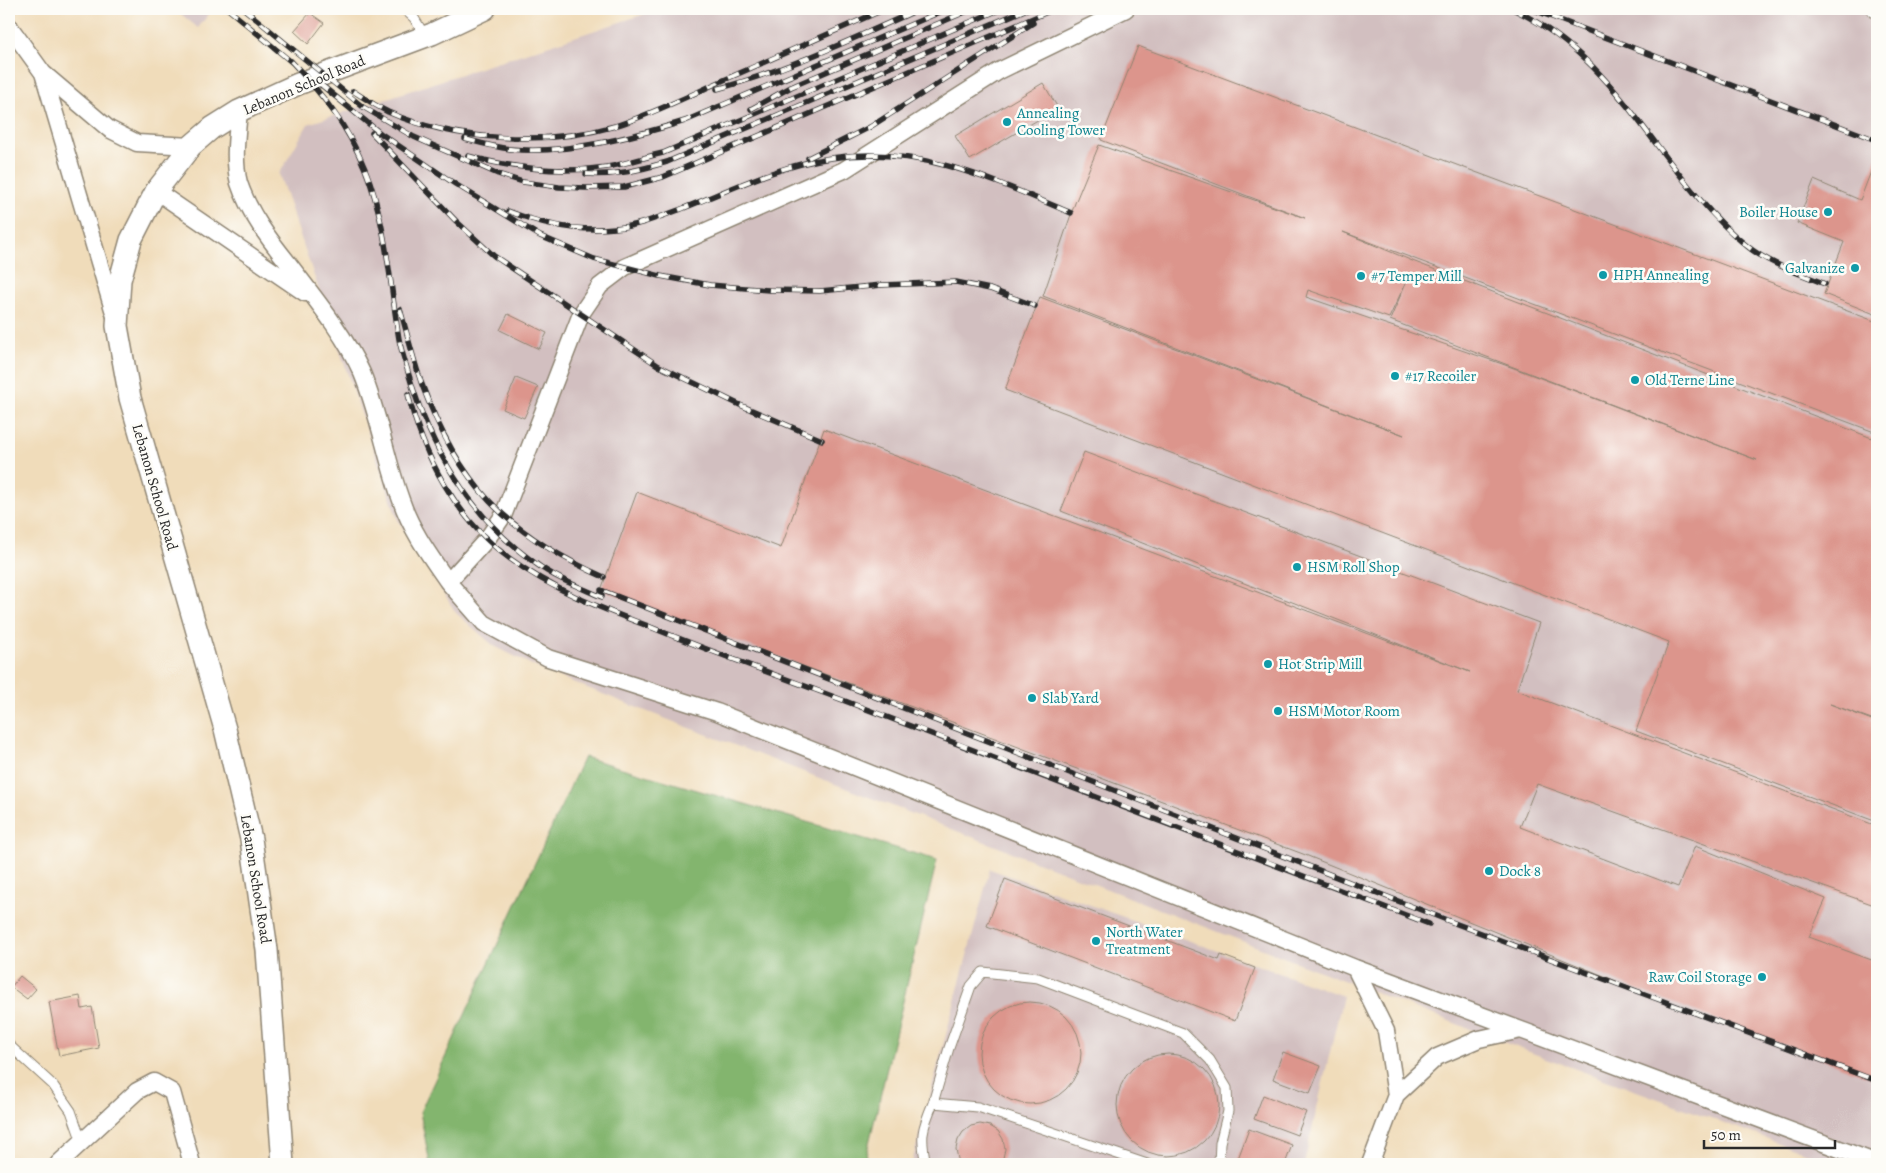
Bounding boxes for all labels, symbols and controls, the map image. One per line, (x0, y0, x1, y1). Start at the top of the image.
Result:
street label: Lebanon School Road (240, 50, 369, 120)
place label: Annealing Cooling Tower (1016, 103, 1105, 140)
marker: Annealing Cooling Tower (1001, 116, 1013, 128)
place label: Boiler House (1739, 202, 1818, 222)
marker: Boiler House (1822, 206, 1834, 218)
place label: Galvanize (1785, 258, 1845, 278)
marker: Galvanize (1849, 262, 1861, 274)
place label: HPH Annealing (1613, 265, 1710, 285)
place label: #7 Temper Mill (1371, 266, 1462, 286)
marker: HPH Annealing (1597, 269, 1609, 281)
marker: #7 Temper Mill (1355, 270, 1367, 282)
place label: #17 Recoiler (1405, 366, 1477, 386)
marker: #17 Recoiler (1389, 370, 1401, 382)
place label: Old Terne Line (1645, 370, 1735, 390)
marker: Old Terne Line (1629, 374, 1641, 386)
street label: Lebanon School Road (127, 421, 183, 553)
place label: HSM Roll Shop (1307, 557, 1400, 577)
marker: HSM Roll Shop (1291, 561, 1303, 573)
place label: Hot Strip Mill (1278, 654, 1363, 674)
marker: Hot Strip Mill (1262, 658, 1274, 670)
place label: Slab Yard (1042, 688, 1100, 708)
marker: Slab Yard (1026, 692, 1038, 704)
place label: HSM Motor Room (1288, 701, 1401, 721)
marker: HSM Motor Room (1272, 705, 1284, 717)
street label: Lebanon School Road (236, 813, 276, 946)
place label: Dock 8 (1499, 861, 1541, 881)
marker: Dock 8 (1483, 865, 1495, 877)
place label: North Water Treatment (1106, 922, 1183, 959)
marker: North Water Treatment (1090, 935, 1102, 947)
place label: Raw Coil Storage (1648, 967, 1752, 987)
marker: Raw Coil Storage (1756, 971, 1768, 983)
scale bar (1704, 1118, 1835, 1150)
text: 50 m (1711, 1125, 1741, 1145)

